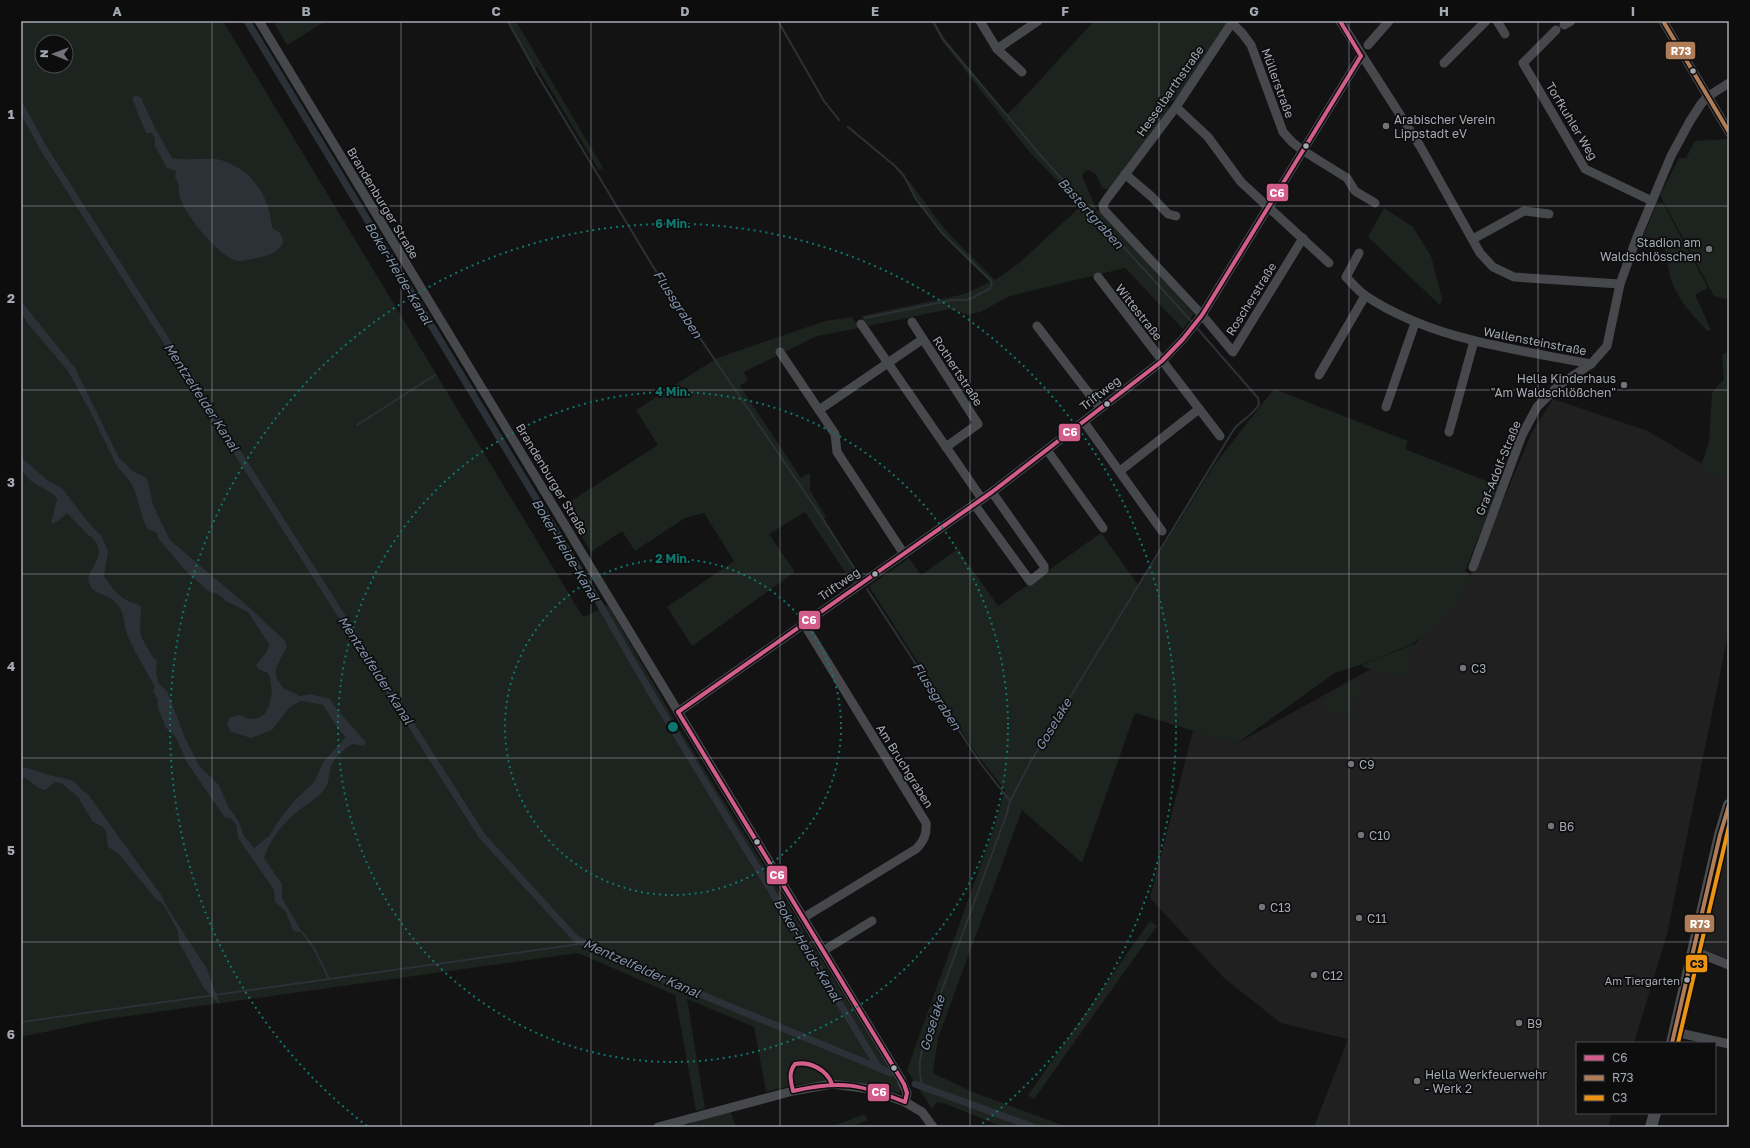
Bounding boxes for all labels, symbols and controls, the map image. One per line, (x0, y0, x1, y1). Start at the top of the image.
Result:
text: A (112, 3, 122, 19)
text: B (301, 3, 311, 19)
text: C (491, 3, 501, 19)
text: D (680, 3, 690, 19)
text: E (871, 3, 879, 19)
text: F (1061, 3, 1069, 19)
text: G (1249, 3, 1259, 19)
text: H (1439, 3, 1449, 19)
text: I (1631, 3, 1635, 19)
north arrow (34, 34, 74, 74)
line badge: R73 (1665, 41, 1696, 60)
street label: Hesselbarthstraße (1133, 43, 1207, 139)
text: R73 (1671, 44, 1691, 57)
street label: Müllerstraße (1258, 46, 1298, 120)
text: N (37, 50, 50, 58)
unlabelled marker (1688, 66, 1698, 76)
street label: Torfkuhler Weg (1543, 79, 1601, 163)
text: 1 (8, 106, 15, 122)
place label: Arabischer Verein Lippstadt eV (1394, 112, 1495, 141)
marker: Arabischer Verein Lippstadt eV (1381, 121, 1391, 131)
unlabelled marker (1301, 141, 1311, 151)
street label: Brandenburger Straße (344, 145, 422, 261)
water label: Bastertgraben (1055, 174, 1128, 253)
line badge: C6 (1266, 183, 1289, 202)
text: C6 (1270, 186, 1284, 199)
text: 6 Min. (655, 216, 691, 231)
water label: Boker-Heide-Kanal (362, 219, 437, 328)
place label: Stadion am Waldschlösschen (1600, 235, 1701, 264)
marker: Stadion am Waldschlösschen (1704, 244, 1714, 254)
street label: Roscherstraße (1222, 260, 1280, 338)
water label: Flussgraben (650, 267, 706, 342)
street label: Wittestraße (1112, 281, 1166, 343)
text: 2 (7, 290, 15, 306)
street label: Wallensteinstraße (1482, 324, 1588, 358)
street label: Rothertstraße (930, 333, 986, 409)
water label: Mentzelfelder Kanal (161, 340, 243, 455)
place label: Hella Kinderhaus "Am Waldschlößchen" (1491, 371, 1616, 400)
street label: Triftweg (1077, 372, 1123, 414)
marker: Hella Kinderhaus "Am Waldschlößchen" (1619, 380, 1629, 390)
text: 4 Min. (655, 384, 691, 399)
unlabelled marker (1102, 399, 1112, 409)
street label: Graf-Adolf-Straße (1472, 418, 1524, 518)
street label: Brandenburger Straße (513, 421, 591, 537)
line badge: C6 (1058, 423, 1081, 442)
text: C6 (1063, 425, 1077, 438)
text: 3 (7, 474, 15, 490)
water label: Boker-Heide-Kanal (529, 496, 604, 605)
text: 2 Min. (655, 551, 691, 566)
street label: Triftweg (815, 564, 863, 604)
unlabelled marker (870, 569, 880, 579)
line badge: C6 (798, 610, 821, 630)
water label: Mentzelfelder Kanal (335, 613, 417, 728)
text: C6 (802, 613, 816, 626)
text: 4 (7, 658, 15, 674)
water label: Flussgraben (909, 659, 965, 734)
place label: C3 (1471, 661, 1486, 676)
marker: C3 (1458, 663, 1468, 673)
water label: Goselake (1031, 694, 1075, 753)
centre of rings (666, 720, 680, 734)
street label: Am Bruchgraben (873, 721, 937, 811)
place label: C9 (1359, 757, 1374, 772)
marker: C9 (1346, 759, 1356, 769)
place label: B6 (1559, 819, 1574, 834)
marker: B6 (1546, 821, 1556, 831)
place label: C10 (1369, 828, 1390, 843)
marker: C10 (1356, 830, 1366, 840)
unlabelled marker (752, 837, 762, 847)
text: 5 (7, 842, 15, 858)
line badge: C6 (766, 865, 788, 885)
text: C6 (770, 868, 784, 881)
water label: Boker-Heide-Kanal (771, 896, 846, 1005)
place label: C13 (1270, 900, 1291, 915)
marker: C13 (1257, 902, 1267, 912)
place label: C11 (1367, 911, 1387, 926)
marker: C11 (1354, 913, 1364, 923)
line badge: R73 (1684, 914, 1715, 933)
text: R73 (1690, 917, 1710, 930)
water label: Mentzelfelder Kanal (581, 935, 703, 1001)
line badge: C3 (1685, 954, 1708, 973)
text: C3 (1690, 957, 1705, 970)
place label: C12 (1322, 968, 1343, 983)
marker: C12 (1309, 970, 1319, 980)
place label: Am Tiergarten (1605, 974, 1680, 987)
marker: Am Tiergarten (1682, 975, 1692, 985)
water label: Goselake (916, 992, 948, 1053)
place label: B9 (1527, 1016, 1542, 1031)
marker: B9 (1514, 1018, 1524, 1028)
text: 6 (7, 1026, 15, 1042)
legend (1576, 1042, 1716, 1114)
text: C6 (1612, 1050, 1627, 1065)
unlabelled marker (889, 1063, 899, 1073)
place label: Hella Werkfeuerwehr - Werk 2 (1425, 1067, 1547, 1096)
text: R73 (1612, 1070, 1634, 1085)
marker: Hella Werkfeuerwehr - Werk 2 (1412, 1076, 1422, 1086)
line badge: C6 (867, 1083, 890, 1102)
text: C6 (872, 1085, 886, 1098)
text: C3 (1612, 1090, 1627, 1105)

